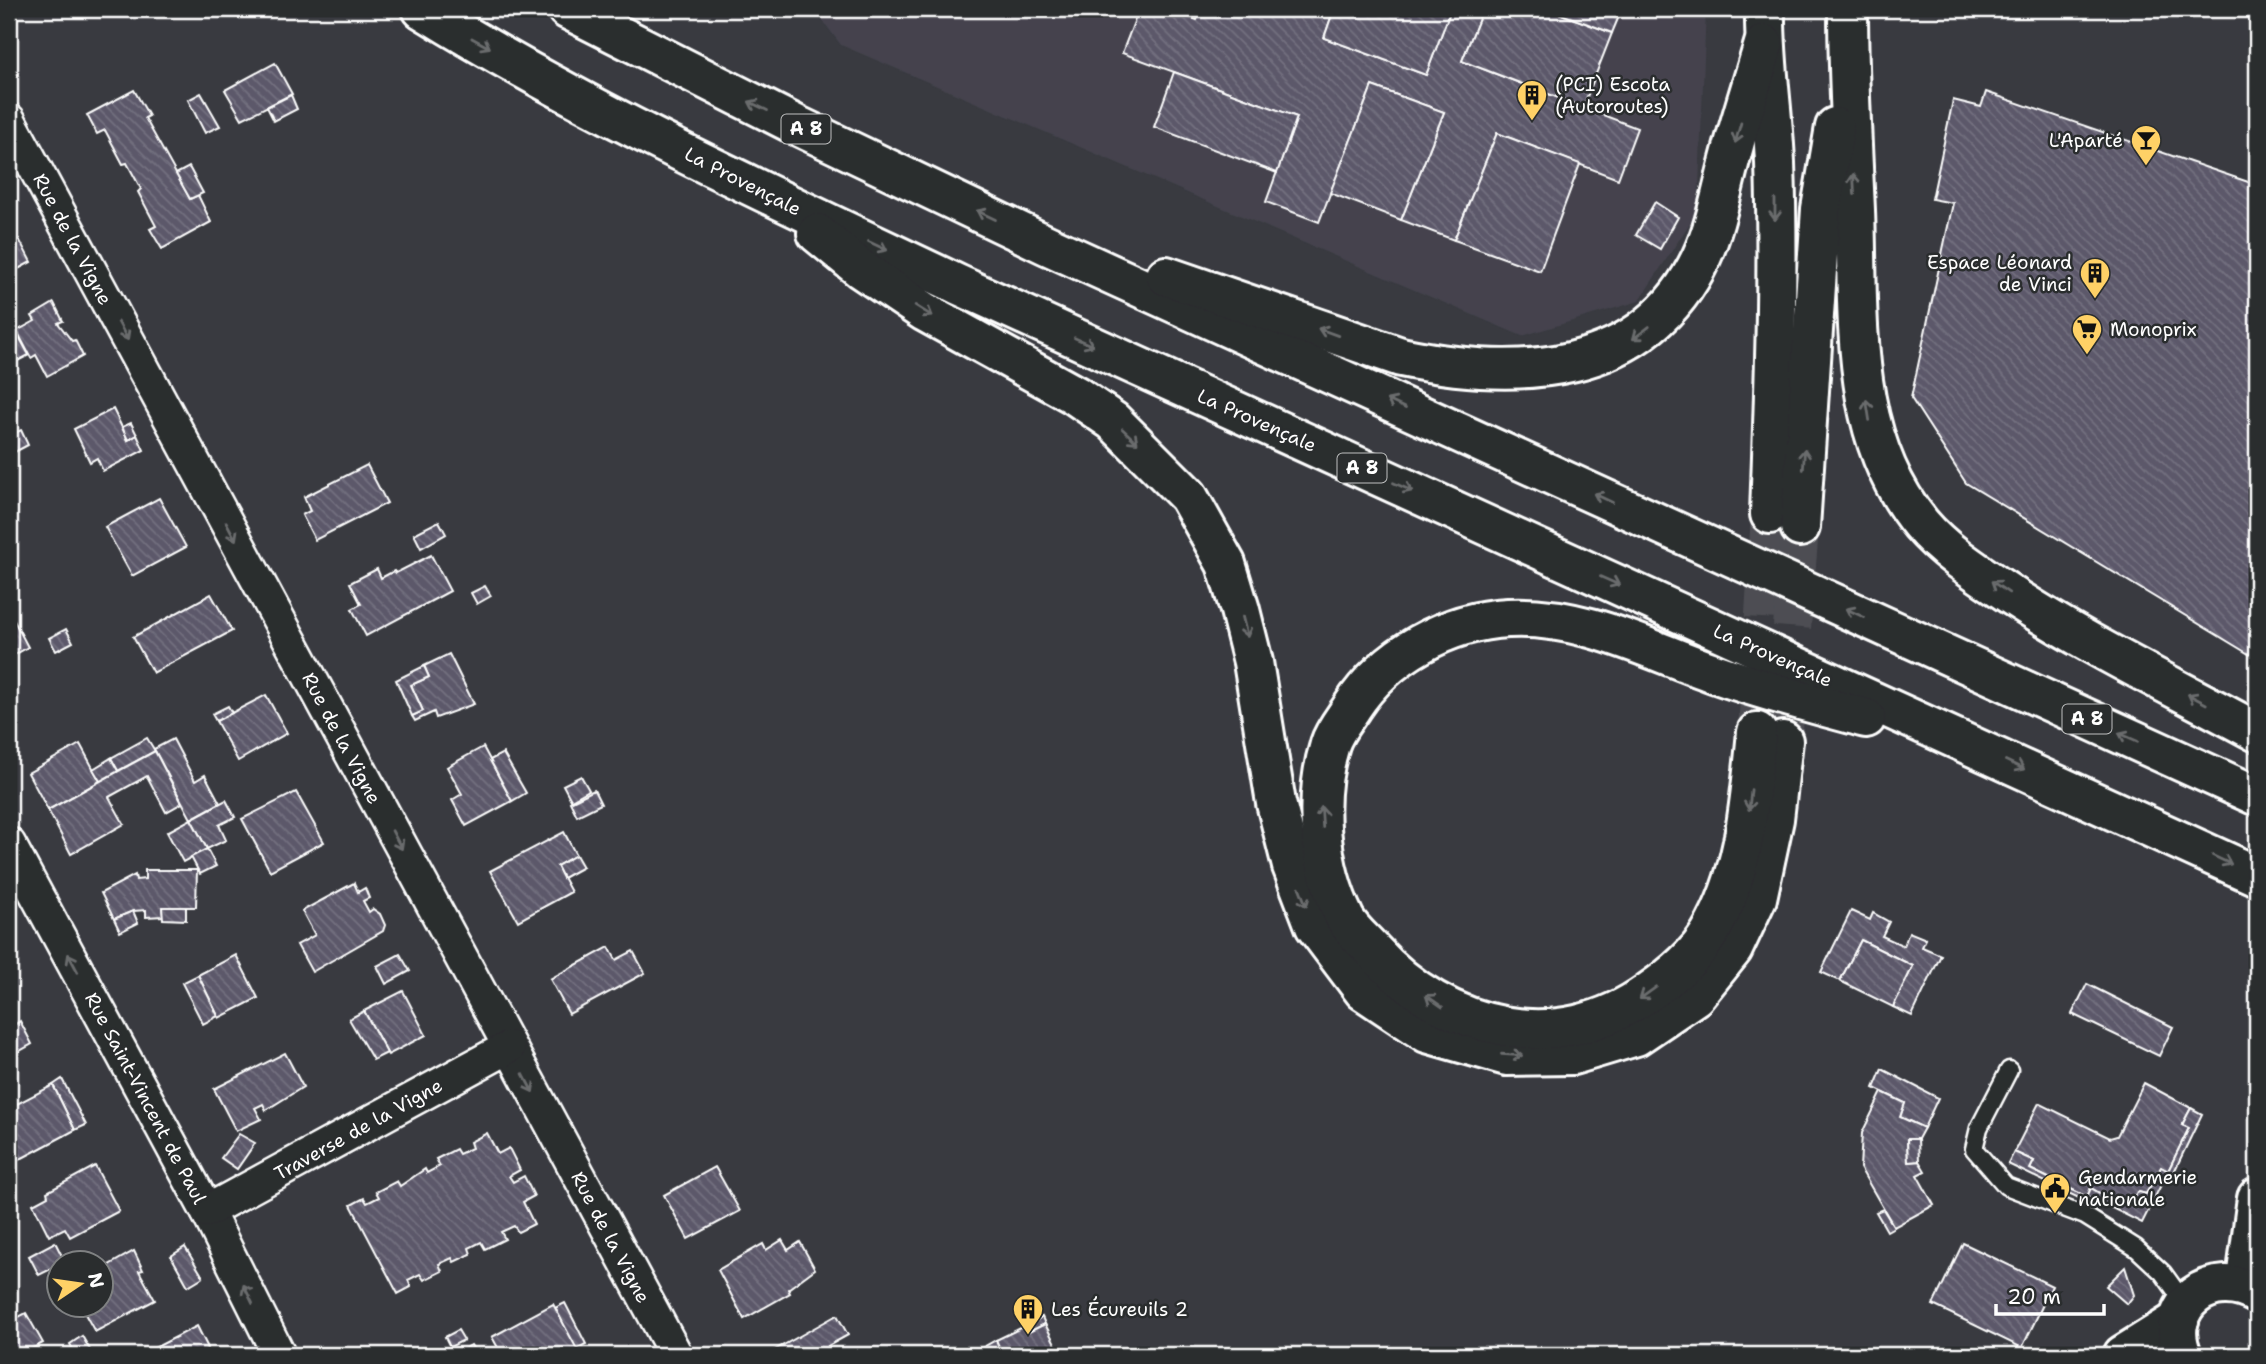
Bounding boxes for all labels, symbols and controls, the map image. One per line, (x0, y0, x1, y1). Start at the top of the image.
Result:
one-way arrow (471, 36, 491, 50)
place label: (PCI) Escota (Autoroutes) (1555, 72, 1670, 119)
building icon: (PCI) Escota (Autoroutes) (1515, 78, 1549, 122)
one-way arrow (748, 99, 769, 113)
road number: A 8 (782, 114, 830, 144)
one-way arrow (1730, 122, 1743, 144)
bar icon: L'Aparté (2129, 123, 2163, 167)
place label: L'Aparté (2049, 128, 2123, 153)
street label: La Provençale (680, 141, 805, 222)
street label: Rue de la Vigne (27, 169, 118, 309)
one-way arrow (1847, 172, 1860, 195)
one-way arrow (1768, 198, 1782, 221)
one-way arrow (976, 208, 997, 222)
one-way arrow (867, 240, 888, 254)
place label: Espace Léonard de Vinci (1927, 250, 2072, 297)
building icon: Espace Léonard de Vinci (2078, 256, 2112, 300)
one-way arrow (913, 304, 933, 318)
supermarket icon: Monoprix (2070, 312, 2104, 356)
place label: Monoprix (2110, 317, 2197, 342)
one-way arrow (116, 320, 130, 341)
one-way arrow (1317, 324, 1339, 337)
one-way arrow (1632, 325, 1650, 340)
one-way arrow (1073, 336, 1094, 349)
street label: La Provençale (1193, 383, 1320, 458)
one-way arrow (1386, 397, 1407, 410)
one-way arrow (1861, 399, 1874, 422)
one-way arrow (1121, 428, 1138, 445)
one-way arrow (1798, 447, 1811, 470)
road number: A 8 (1338, 454, 1386, 482)
one-way arrow (1392, 480, 1413, 494)
one-way arrow (1593, 491, 1614, 504)
one-way arrow (224, 521, 238, 541)
one-way arrow (1599, 575, 1620, 588)
one-way arrow (1990, 580, 2010, 594)
one-way arrow (1844, 606, 1866, 619)
one-way arrow (1239, 615, 1252, 638)
street label: La Provençale (1709, 618, 1836, 693)
street label: Rue de la Vigne (296, 668, 387, 808)
one-way arrow (2187, 692, 2208, 705)
road number: A 8 (2062, 704, 2112, 734)
one-way arrow (2118, 730, 2139, 744)
one-way arrow (2004, 759, 2025, 773)
one-way arrow (1743, 788, 1756, 810)
one-way arrow (1315, 806, 1328, 829)
one-way arrow (390, 829, 404, 849)
one-way arrow (2211, 854, 2232, 867)
one-way arrow (1298, 885, 1311, 907)
one-way arrow (66, 953, 80, 974)
one-way arrow (1639, 986, 1657, 1001)
street label: Rue Saint-Vincent de Paul (79, 988, 212, 1209)
one-way arrow (1425, 994, 1444, 1009)
one-way arrow (1500, 1049, 1522, 1062)
one-way arrow (522, 1072, 535, 1093)
street label: Traverse de la Vigne (270, 1073, 447, 1186)
place label: Gendarmerie nationale (2078, 1165, 2197, 1212)
street label: Rue de la Vigne (565, 1167, 656, 1307)
public building icon: Gendarmerie nationale (2038, 1171, 2072, 1215)
north arrow (46, 1248, 116, 1318)
text: N (82, 1270, 110, 1290)
scale bar (1996, 1273, 2105, 1317)
text: 20 m (2007, 1283, 2061, 1311)
one-way arrow (241, 1284, 255, 1305)
building icon: Les Écureuils 2 (1011, 1292, 1045, 1336)
place label: Les Écureuils 2 (1051, 1296, 1188, 1322)

